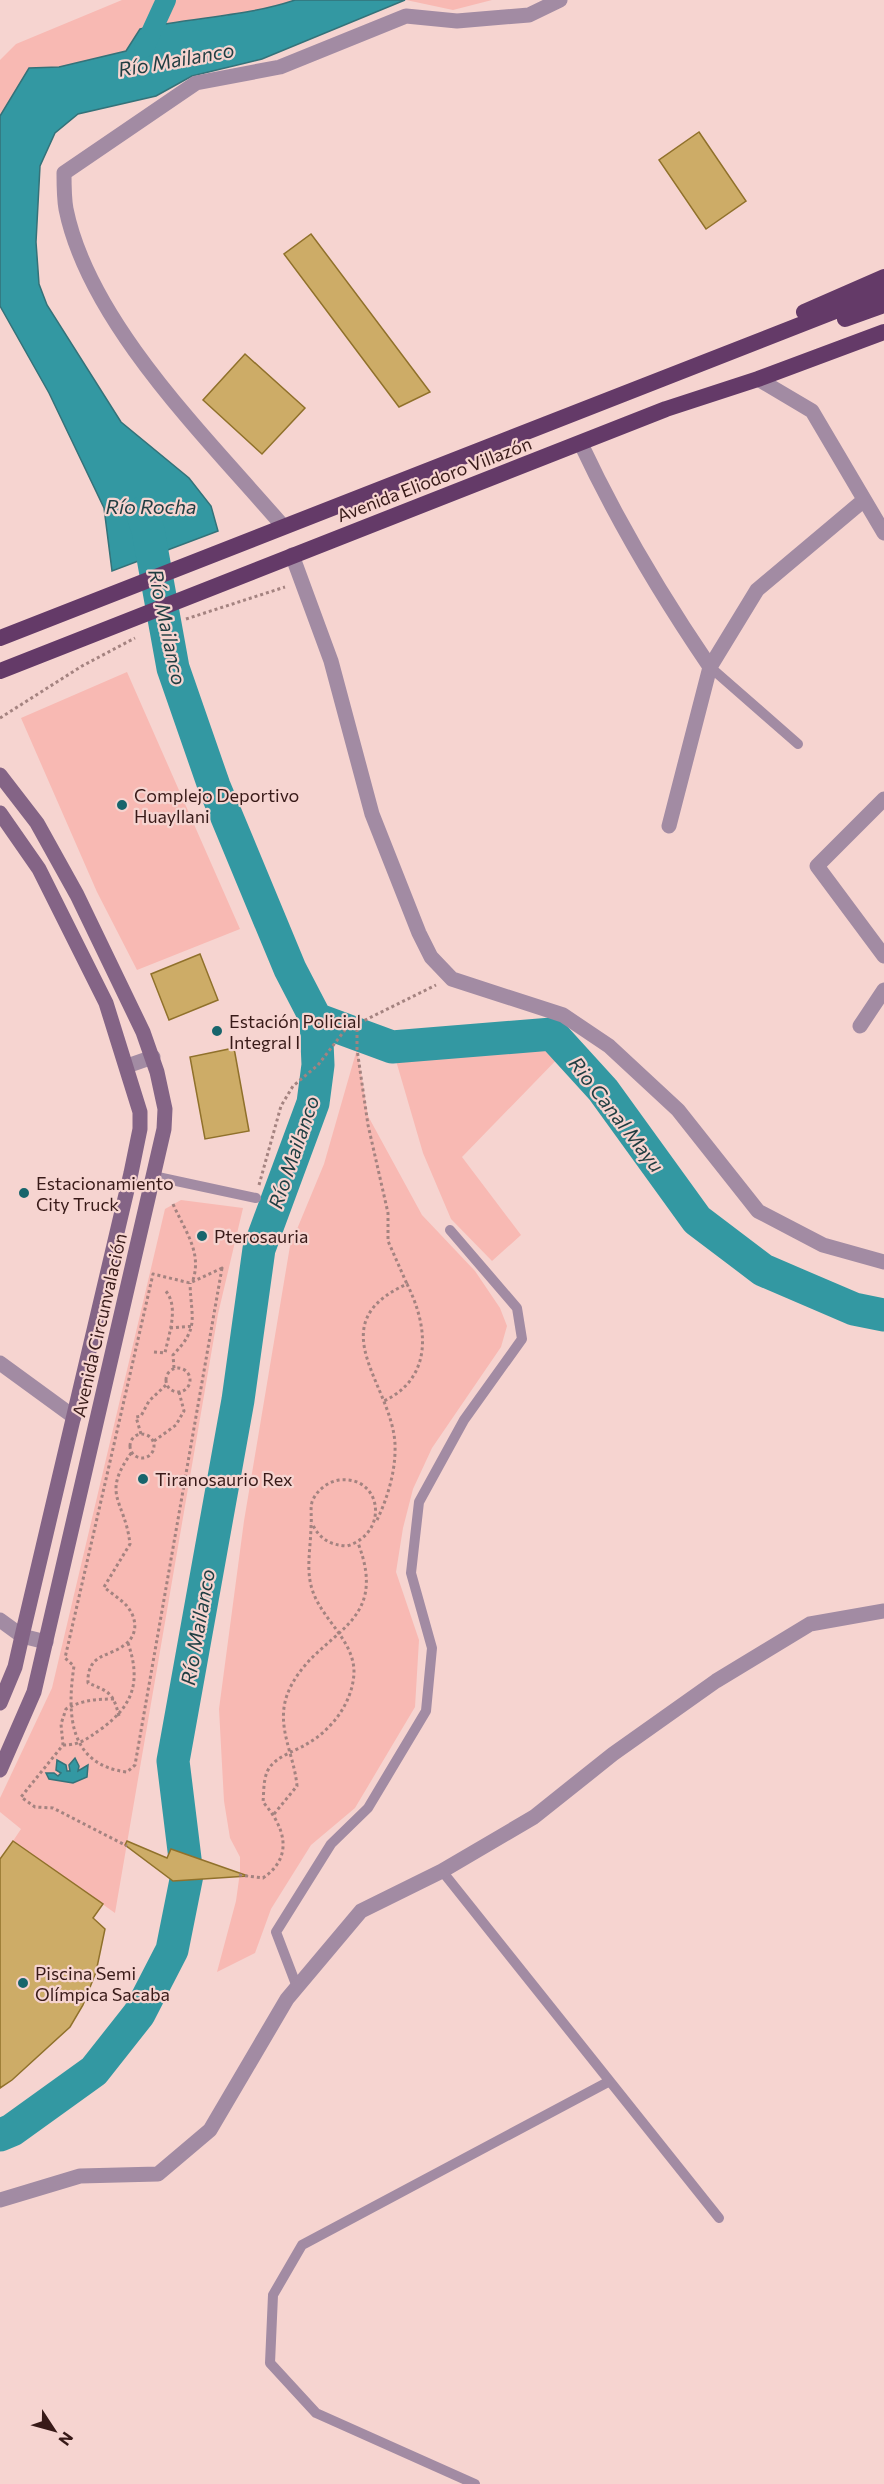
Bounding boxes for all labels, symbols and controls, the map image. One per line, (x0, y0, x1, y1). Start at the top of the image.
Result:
water label: Río Mailanco (116, 37, 236, 81)
street label: Avenida Eliodoro Villazón (334, 432, 534, 526)
water label: Río Rocha (106, 494, 196, 518)
water label: Río Mailanco (144, 567, 192, 687)
place label: Complejo Deportivo Huayllani (134, 784, 299, 827)
marker: Complejo Deportivo Huayllani (115, 798, 129, 812)
place label: Estación Policial Integral I (229, 1010, 361, 1053)
marker: Estación Policial Integral I (210, 1024, 224, 1038)
water label: Rio Canal Mayu (565, 1052, 669, 1176)
water label: Río Mailanco (262, 1092, 324, 1212)
place label: Estacionamiento City Truck (36, 1172, 174, 1215)
marker: Estacionamiento City Truck (17, 1186, 31, 1200)
place label: Pterosauria (214, 1225, 308, 1247)
marker: Pterosauria (195, 1229, 209, 1243)
street label: Avenida Circunvalación (67, 1231, 131, 1419)
place label: Tiranosaurio Rex (155, 1468, 293, 1490)
marker: Tiranosaurio Rex (136, 1472, 150, 1486)
water label: Río Mailanco (175, 1567, 219, 1687)
place label: Piscina Semi Olímpica Sacaba (35, 1962, 170, 2005)
marker: Piscina Semi Olímpica Sacaba (16, 1976, 30, 1990)
north arrow (24, 2400, 84, 2460)
text: N (55, 2429, 78, 2450)

